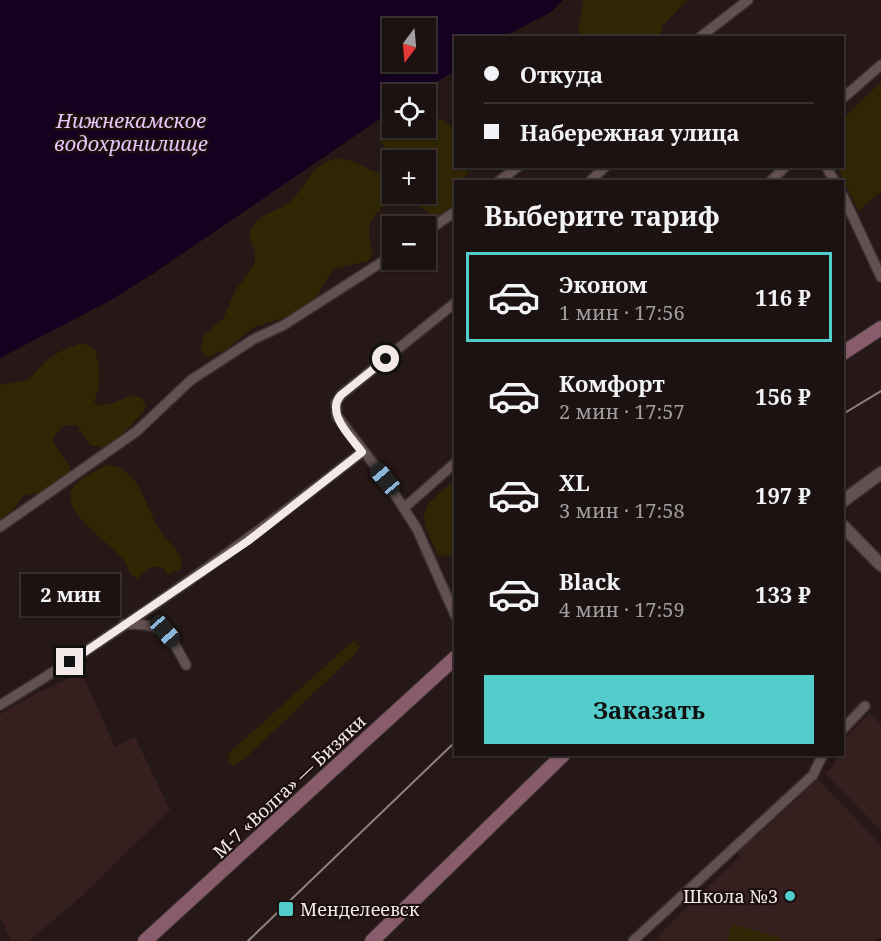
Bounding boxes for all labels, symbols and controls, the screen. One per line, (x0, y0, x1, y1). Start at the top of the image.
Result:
north arrow (382, 18, 436, 72)
map controls (382, 18, 436, 270)
text: Откуда (520, 59, 603, 89)
button: locate (382, 84, 436, 138)
water label: Нижнекамское водохранилище (54, 107, 208, 157)
text: Набережная улица (520, 117, 739, 147)
button: + (382, 150, 436, 204)
text: Выберите тариф (484, 197, 720, 234)
button: − (382, 216, 436, 270)
text: Эконом (559, 269, 647, 299)
icon: car (487, 270, 541, 324)
text: 116 ₽ (755, 282, 811, 312)
text: 1 мин · 17:56 (559, 299, 685, 326)
route start (372, 345, 399, 372)
text: Комфорт (559, 368, 665, 398)
icon: car (487, 369, 541, 423)
text: 156 ₽ (755, 381, 811, 411)
text: 2 мин · 17:57 (559, 398, 685, 425)
car (367, 459, 403, 499)
text: XL (559, 467, 590, 497)
icon: car (487, 468, 541, 522)
text: 197 ₽ (755, 480, 811, 510)
text: 3 мин · 17:58 (559, 497, 685, 524)
text: Black (559, 566, 620, 596)
icon: car (487, 567, 541, 621)
callout: 2 мин (20, 575, 119, 617)
text: 133 ₽ (755, 579, 811, 609)
text: 2 мин (40, 581, 101, 608)
text: 4 мин · 17:59 (559, 596, 685, 623)
car (146, 612, 184, 650)
route end (56, 648, 83, 675)
button: Заказать (484, 675, 814, 744)
street label: М-7 «Волга» — Бизяки (207, 709, 371, 863)
place label: Школа №3 (683, 884, 778, 908)
marker: Школа №3 (783, 889, 797, 903)
place label: Менделеевск (300, 897, 420, 921)
marker: Менделеевск (277, 900, 295, 918)

